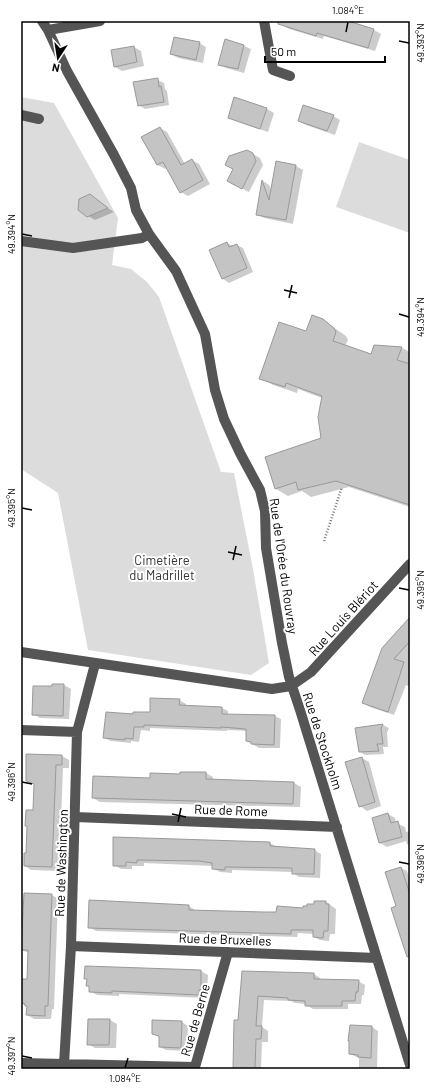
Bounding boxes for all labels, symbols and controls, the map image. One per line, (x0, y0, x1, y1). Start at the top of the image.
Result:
text: 1.084°E (332, 4, 364, 16)
text: 49.393°N (414, 23, 426, 63)
north arrow (38, 38, 78, 78)
scale bar (265, 38, 385, 64)
text: 50 m (271, 44, 296, 58)
text: N (51, 61, 61, 75)
text: 49.394°N (5, 214, 17, 254)
text: 49.394°N (414, 297, 426, 337)
text: 49.395°N (5, 488, 17, 528)
street label: Rue de l'Orée du Rouvray (267, 497, 301, 635)
park label: Cimetière du Madrillet (129, 552, 195, 583)
text: 49.395°N (414, 570, 426, 610)
street label: Rue Louis Blériot (305, 577, 381, 659)
street label: Rue de Stockholm (300, 690, 346, 792)
text: 49.396°N (5, 762, 17, 802)
street label: Rue de Rome (194, 801, 268, 819)
street label: Rue de Washington (51, 809, 71, 917)
text: 49.396°N (414, 844, 426, 884)
street label: Rue de Bruxelles (178, 929, 272, 949)
street label: Rue de Berne (177, 982, 213, 1058)
text: 49.397°N (5, 1036, 17, 1076)
text: 1.084°E (109, 1072, 141, 1084)

